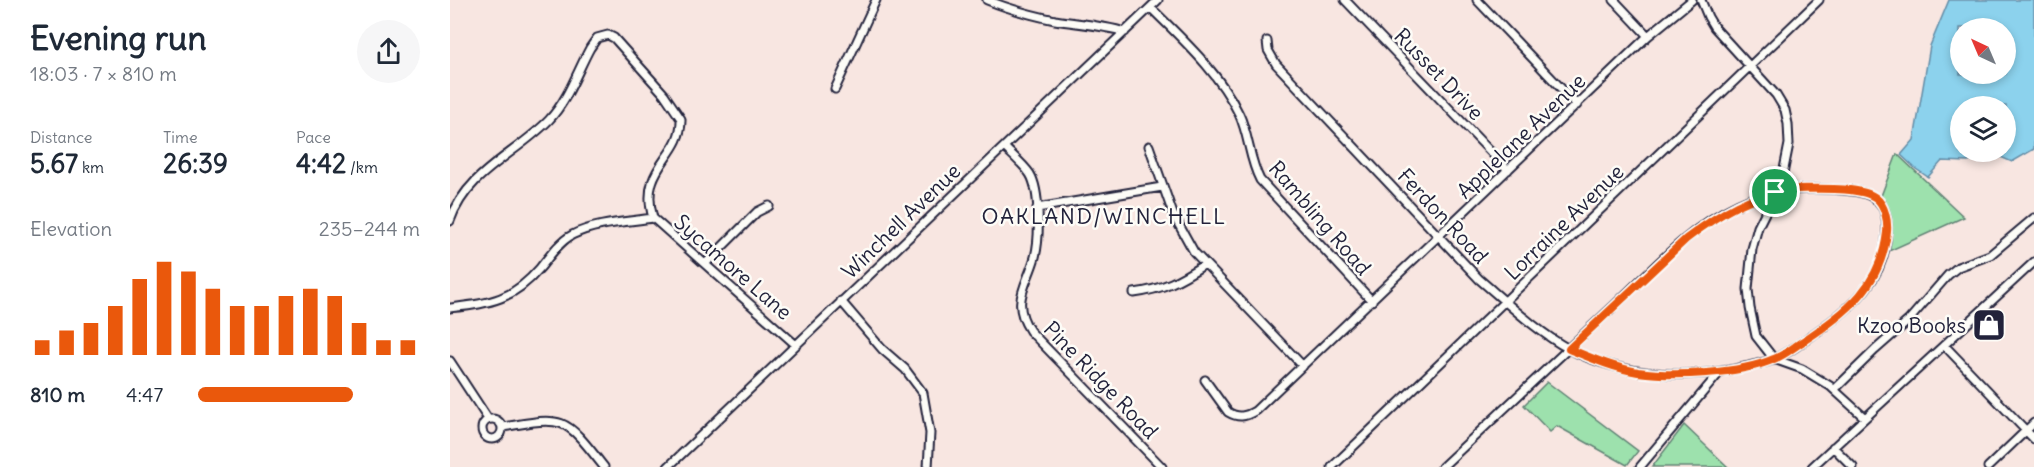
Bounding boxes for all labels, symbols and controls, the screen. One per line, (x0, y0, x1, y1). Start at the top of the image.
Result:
text: Evening run (30, 17, 206, 59)
north arrow (1950, 18, 2016, 84)
map controls (1950, 18, 2016, 162)
button: share (357, 20, 420, 83)
street label: Russet Drive (1388, 22, 1490, 126)
text: 18:03 · 7 × 810 m (30, 61, 177, 86)
street label: Applelane Avenue (1451, 68, 1591, 204)
button: layers (1950, 96, 2016, 162)
text: Distance (30, 127, 92, 147)
text: Time (163, 127, 198, 147)
text: Pace (296, 127, 331, 147)
text: 5.67 (30, 147, 78, 180)
text: 26:39 (163, 147, 228, 180)
text: 4:42 (296, 147, 346, 180)
street label: Rambling Road (1263, 155, 1377, 281)
text: km (78, 157, 104, 177)
text: /km (346, 157, 378, 177)
street label: Winchell Avenue (836, 157, 966, 285)
street label: Lorraine Avenue (1499, 158, 1629, 286)
street label: Ferdon Road (1392, 163, 1494, 269)
pin (1749, 166, 1800, 217)
icon: arrive (1758, 175, 1791, 208)
district label: OAKLAND/WINCHELL (981, 202, 1227, 230)
street label: Sycamore Lane (669, 208, 797, 326)
text: Elevation (30, 216, 112, 241)
text: 235–244 m (319, 216, 420, 241)
shop icon: Kzoo Books (1971, 307, 2007, 343)
place label: Kzoo Books (1857, 312, 1966, 339)
street label: Pine Ridge Road (1038, 315, 1164, 445)
text: 810 m (30, 382, 85, 407)
text: 4:47 (126, 382, 163, 407)

